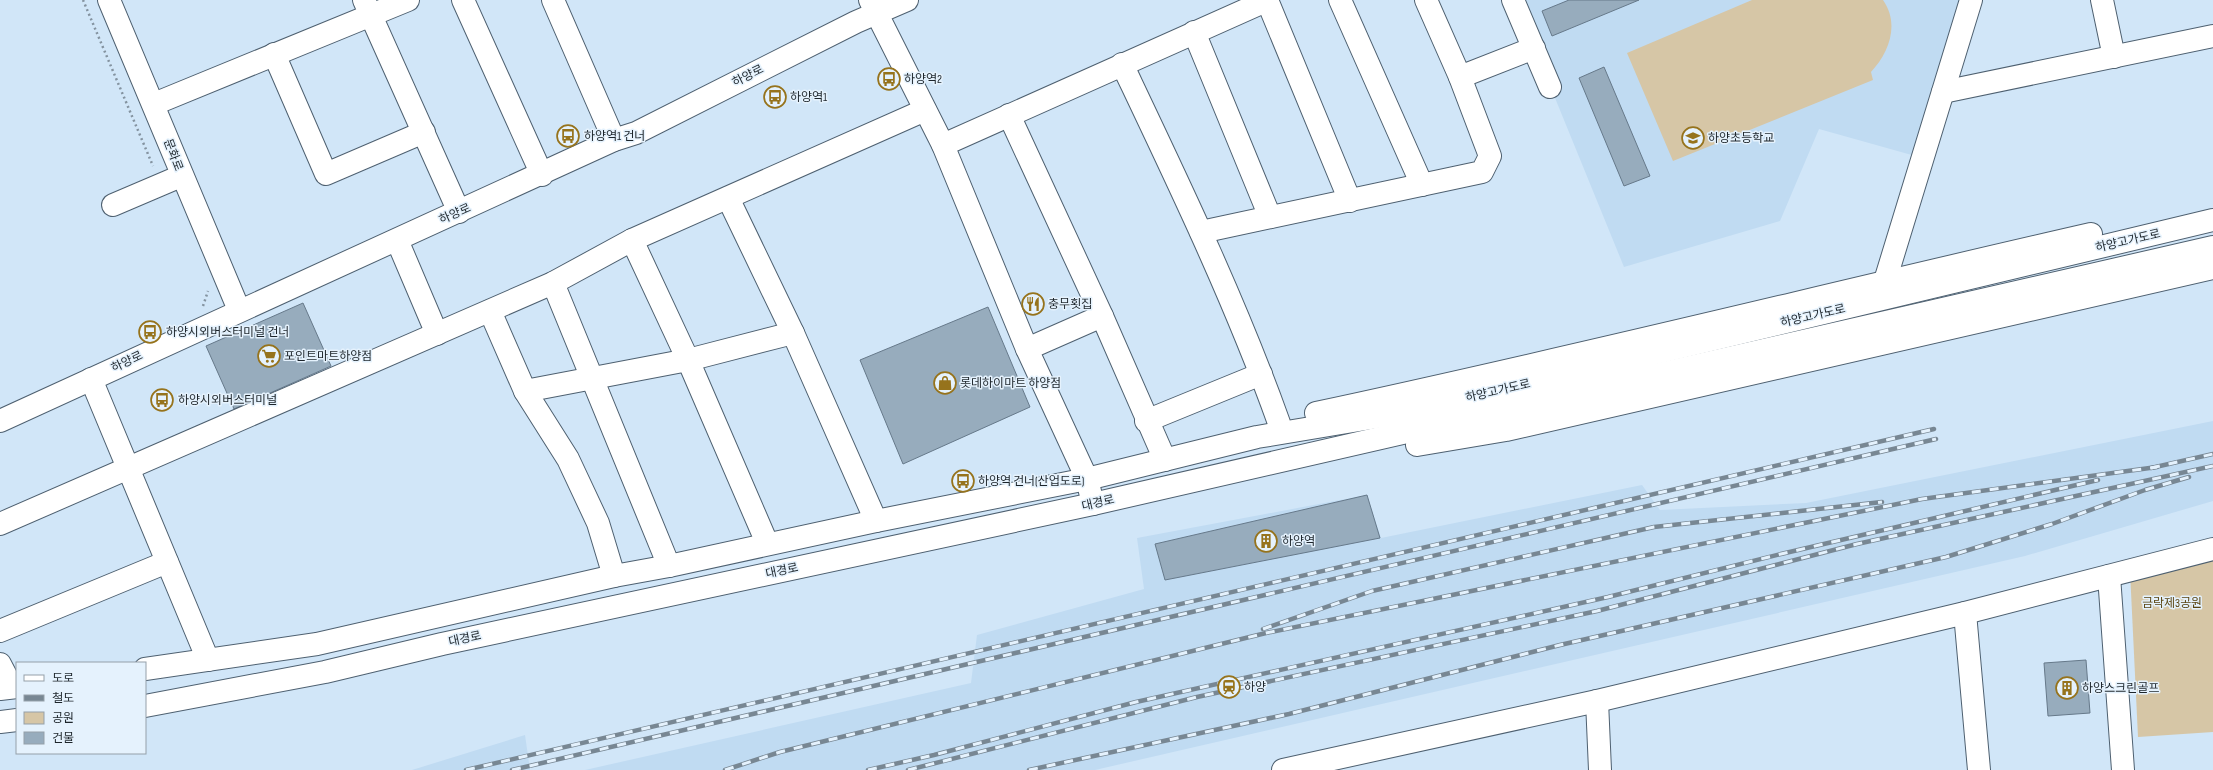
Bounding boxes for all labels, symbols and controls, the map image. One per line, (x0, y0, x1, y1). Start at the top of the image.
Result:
street label: 하양로 (730, 62, 766, 90)
bus stop icon: 하양역2 (876, 66, 902, 92)
place label: 하양역2 (904, 72, 942, 87)
bus stop icon: 하양역1 (762, 84, 788, 110)
place label: 하양역1 (790, 90, 828, 105)
bus stop icon: 하양역1 건너 (555, 123, 581, 149)
school or university icon: 하양초등학교 (1680, 125, 1706, 151)
place label: 하양역1 건너 (584, 129, 645, 144)
place label: 하양초등학교 (1708, 131, 1774, 146)
street label: 문화로 (160, 137, 186, 173)
street label: 하양로 (437, 200, 473, 228)
street label: 하양고가도로 (2094, 226, 2162, 256)
restaurant icon: 충무횟집 (1020, 291, 1046, 317)
place label: 충무횟집 (1048, 297, 1092, 312)
street label: 하양고가도로 (1779, 301, 1847, 331)
bus stop icon: 하양시외버스터미널 건너 (137, 319, 163, 345)
place label: 하양시외버스터미널 건너 (166, 325, 289, 340)
supermarket icon: 포인트마트하양점 (256, 343, 282, 369)
street label: 하양로 (109, 348, 145, 376)
place label: 포인트마트하양점 (284, 349, 372, 364)
shop icon: 롯데하이마트 하양점 (932, 370, 958, 396)
place label: 롯데하이마트 하양점 (960, 376, 1061, 391)
street label: 하양고가도로 (1464, 376, 1532, 406)
bus stop icon: 하양시외버스터미널 (149, 387, 175, 413)
place label: 하양시외버스터미널 (178, 393, 277, 408)
bus stop icon: 하양역 건너(산업도로) (950, 468, 976, 494)
place label: 하양역 건너(산업도로) (978, 474, 1084, 489)
street label: 대경로 (1080, 492, 1116, 514)
building icon: 하양역 (1253, 528, 1279, 554)
place label: 하양역 (1282, 534, 1315, 549)
street label: 대경로 (764, 560, 800, 582)
park label: 금락제3공원 (2142, 596, 2202, 611)
street label: 대경로 (447, 628, 483, 650)
legend (16, 662, 146, 754)
text: 도로 (52, 671, 74, 686)
station icon: 하양 (1216, 674, 1242, 700)
building icon: 하양스크린골프 (2054, 675, 2080, 701)
place label: 하양 (1244, 680, 1266, 695)
place label: 하양스크린골프 (2082, 681, 2159, 696)
text: 철도 (52, 691, 74, 706)
text: 공원 (52, 711, 74, 726)
text: 건물 (52, 731, 74, 746)

